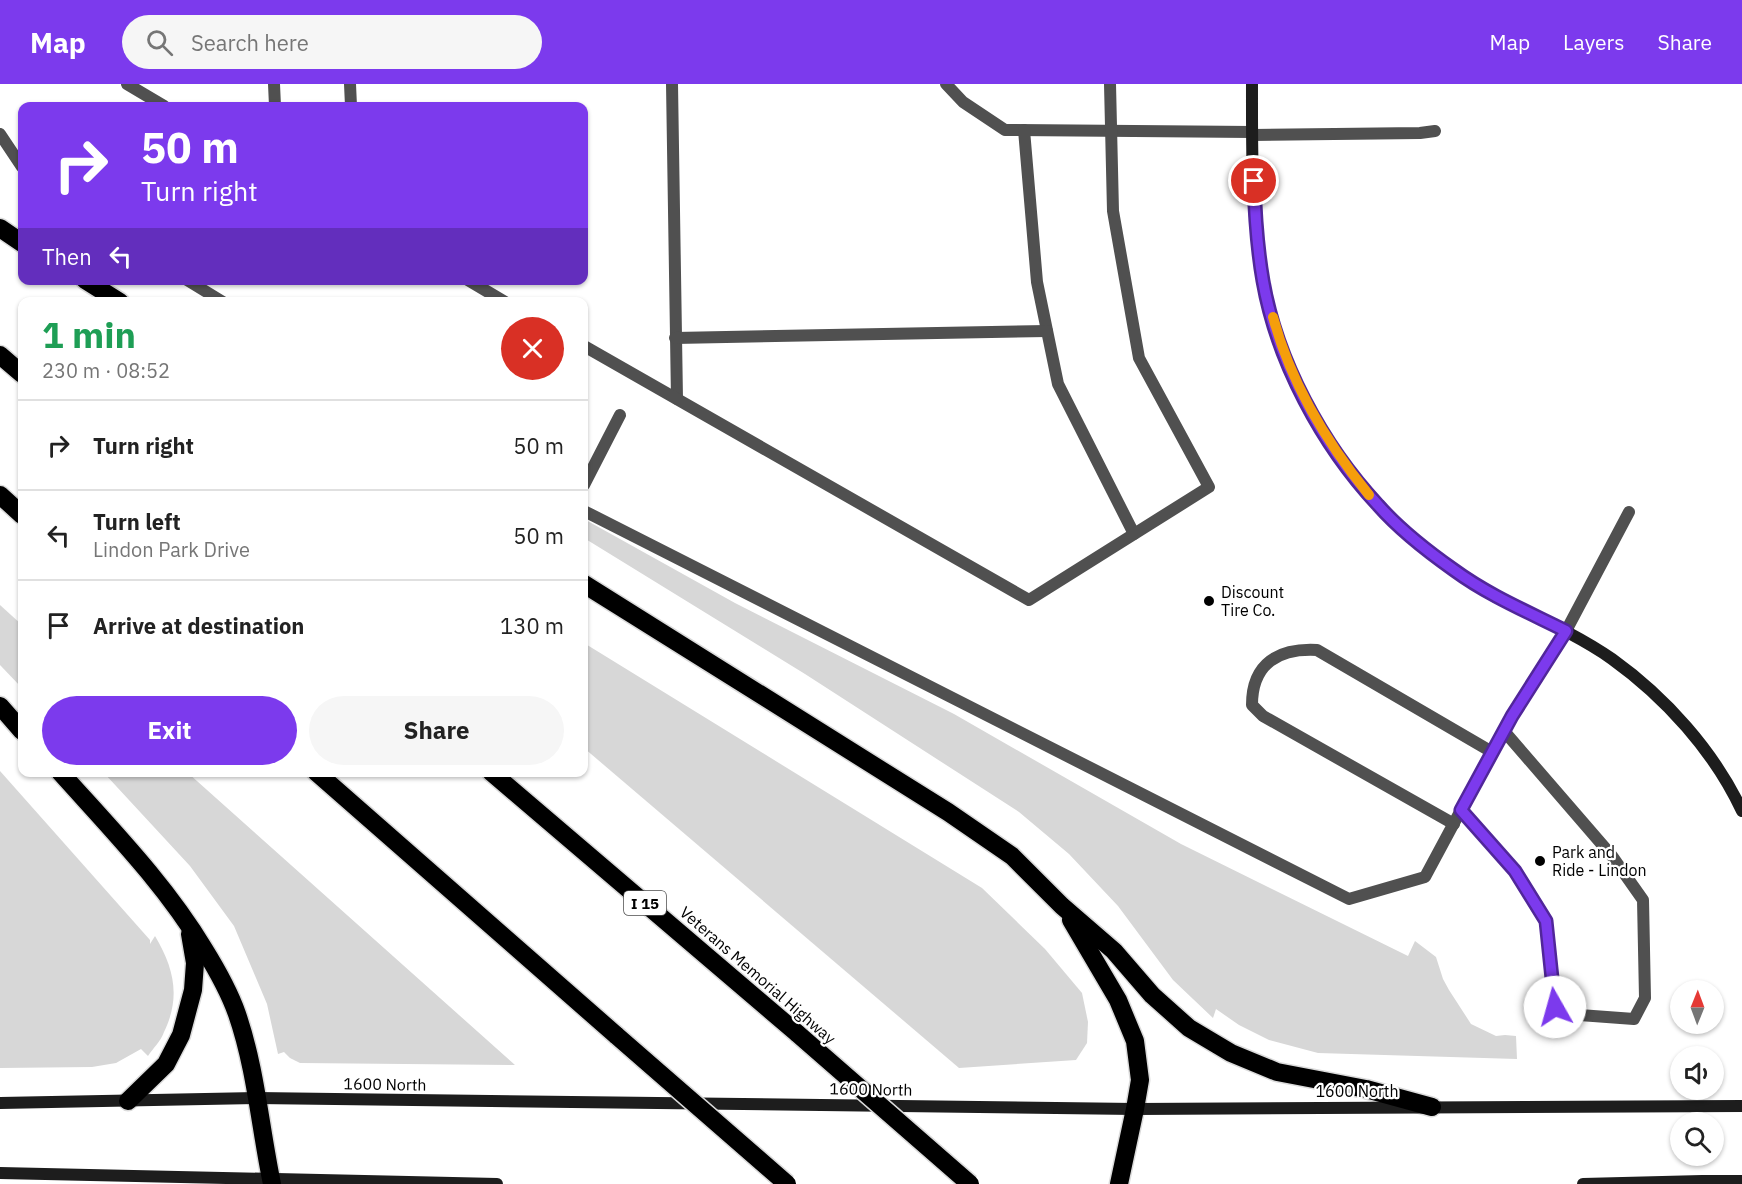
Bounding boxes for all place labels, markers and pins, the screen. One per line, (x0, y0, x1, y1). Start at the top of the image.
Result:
pin (1228, 155, 1279, 206)
place label: Discount Tire Co. (1221, 582, 1284, 620)
marker: Discount Tire Co. (1202, 594, 1216, 608)
place label: Park and Ride - Lindon (1552, 842, 1647, 880)
marker: Park and Ride - Lindon (1533, 854, 1547, 868)

